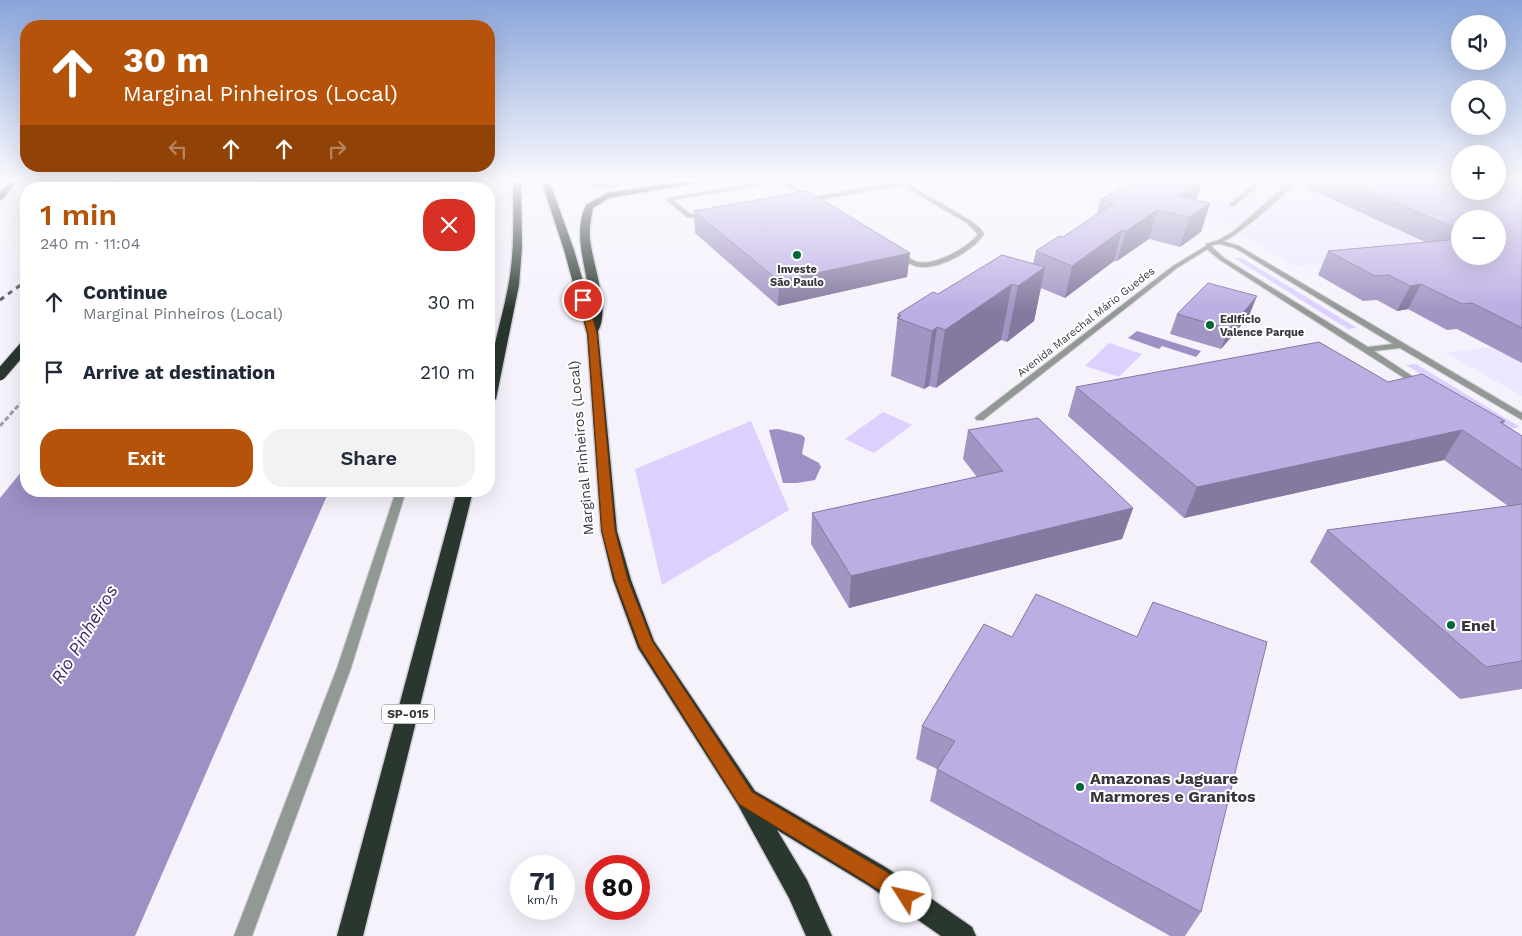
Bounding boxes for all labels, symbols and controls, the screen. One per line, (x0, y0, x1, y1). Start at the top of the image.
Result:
map controls (1451, 15, 1506, 265)
button: sound (1451, 15, 1506, 70)
text: 30 m (123, 39, 209, 81)
icon: ahead (40, 40, 105, 105)
button: search (1451, 80, 1506, 135)
text: Marginal Pinheiros (Local) (123, 81, 398, 106)
icon: left (164, 135, 192, 163)
icon: ahead (217, 135, 245, 163)
icon: ahead (270, 135, 298, 163)
icon: right (323, 135, 351, 163)
button: + (1451, 145, 1506, 200)
text: 1 min (40, 197, 117, 232)
button: close (423, 199, 475, 251)
button: − (1451, 210, 1506, 265)
text: 240 m · 11:04 (40, 234, 140, 253)
marker: Investe São Paulo (791, 249, 803, 261)
place label: Investe São Paulo (770, 263, 824, 289)
street label: Avenida Marechal Mário Guedes (1015, 264, 1158, 380)
pin (562, 279, 604, 321)
text: Continue (83, 281, 167, 304)
icon: arrive (569, 286, 597, 314)
icon: ahead (40, 288, 68, 316)
text: 30 m (428, 291, 475, 314)
text: Marginal Pinheiros (Local) (83, 304, 283, 323)
place label: Edifício Valence Parque (1220, 313, 1304, 339)
marker: Edifício Valence Parque (1204, 319, 1216, 331)
icon: arrive (40, 358, 68, 386)
street label: Marginal Pinheiros (Local) (565, 360, 597, 536)
text: Arrive at destination (83, 361, 275, 384)
text: 210 m (420, 361, 475, 384)
button: Exit (40, 429, 253, 487)
button: Share (263, 429, 475, 487)
water label: Rio Pinheiros (46, 581, 122, 687)
place label: Enel (1461, 616, 1496, 635)
marker: Enel (1445, 619, 1457, 631)
road number: SP-015 (382, 704, 434, 724)
place label: Amazonas Jaguare Marmores e Granitos (1090, 769, 1256, 806)
marker: Amazonas Jaguare Marmores e Granitos (1074, 781, 1086, 793)
speed limit sign: 80 (585, 855, 650, 920)
text: 71 (530, 867, 555, 896)
position arrow (879, 870, 931, 922)
text: km/h (527, 893, 558, 907)

